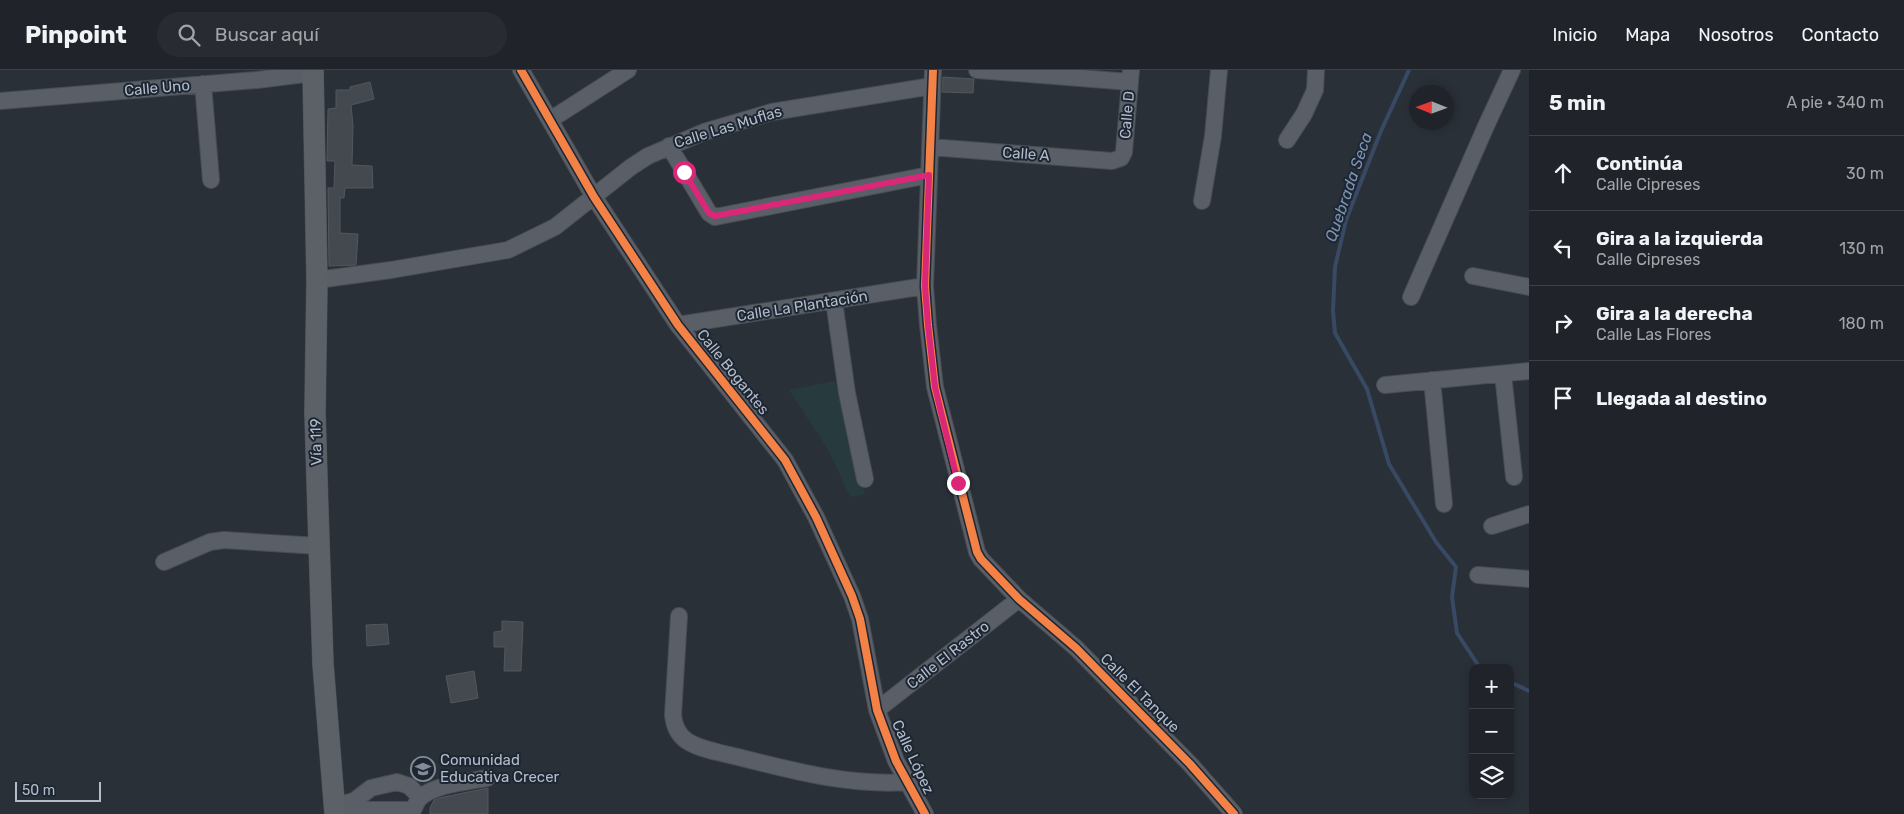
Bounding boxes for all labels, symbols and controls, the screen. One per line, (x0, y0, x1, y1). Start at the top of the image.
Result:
search box (157, 12, 507, 57)
text: Pinpoint (25, 21, 127, 49)
icon: search (175, 21, 203, 49)
text: Buscar aquí (215, 23, 319, 46)
text: Inicio (1552, 24, 1597, 46)
text: Mapa (1625, 24, 1670, 46)
text: Nosotros (1698, 24, 1774, 46)
text: Contacto (1802, 24, 1879, 46)
street label: Calle Uno (123, 76, 191, 100)
north arrow (1409, 85, 1454, 130)
street label: Calle D (1116, 90, 1138, 140)
text: 5 min (1549, 90, 1606, 115)
text: A pie · 340 m (1786, 93, 1884, 112)
street label: Calle Las Muflas (672, 102, 784, 152)
water label: Quebrada Seca (1321, 130, 1376, 244)
street label: Calle A (1002, 143, 1050, 165)
text: Continúa (1596, 152, 1683, 175)
icon: ahead (1549, 159, 1577, 187)
route start (673, 161, 696, 184)
text: 30 m (1846, 164, 1884, 183)
text: Calle Cipreses (1596, 175, 1700, 194)
text: Gira a la izquierda (1596, 227, 1763, 250)
icon: left (1549, 234, 1577, 262)
text: 130 m (1839, 239, 1884, 258)
text: Calle Cipreses (1596, 250, 1700, 269)
street label: Calle La Plantación (735, 287, 869, 325)
text: Gira a la derecha (1596, 302, 1753, 325)
icon: right (1549, 309, 1577, 337)
text: 180 m (1839, 314, 1884, 333)
text: Calle Las Flores (1596, 325, 1712, 344)
street label: Calle Bogantes (693, 326, 773, 418)
icon: arrive (1549, 384, 1577, 412)
text: Llegada al destino (1596, 387, 1767, 410)
street label: Vía 119 (307, 418, 325, 466)
route end (947, 472, 970, 495)
street label: Calle El Rastro (903, 617, 993, 693)
street label: Calle El Tanque (1097, 650, 1183, 736)
map controls (1469, 664, 1514, 799)
button: + (1469, 664, 1514, 709)
button: − (1469, 709, 1514, 754)
street label: Calle López (888, 717, 938, 797)
place label: Comunidad Educativa Crecer (440, 751, 560, 786)
button: layers (1469, 754, 1514, 799)
school or university icon: Comunidad Educativa Crecer (410, 756, 436, 782)
scale bar (15, 779, 101, 802)
text: 50 m (22, 782, 55, 799)

